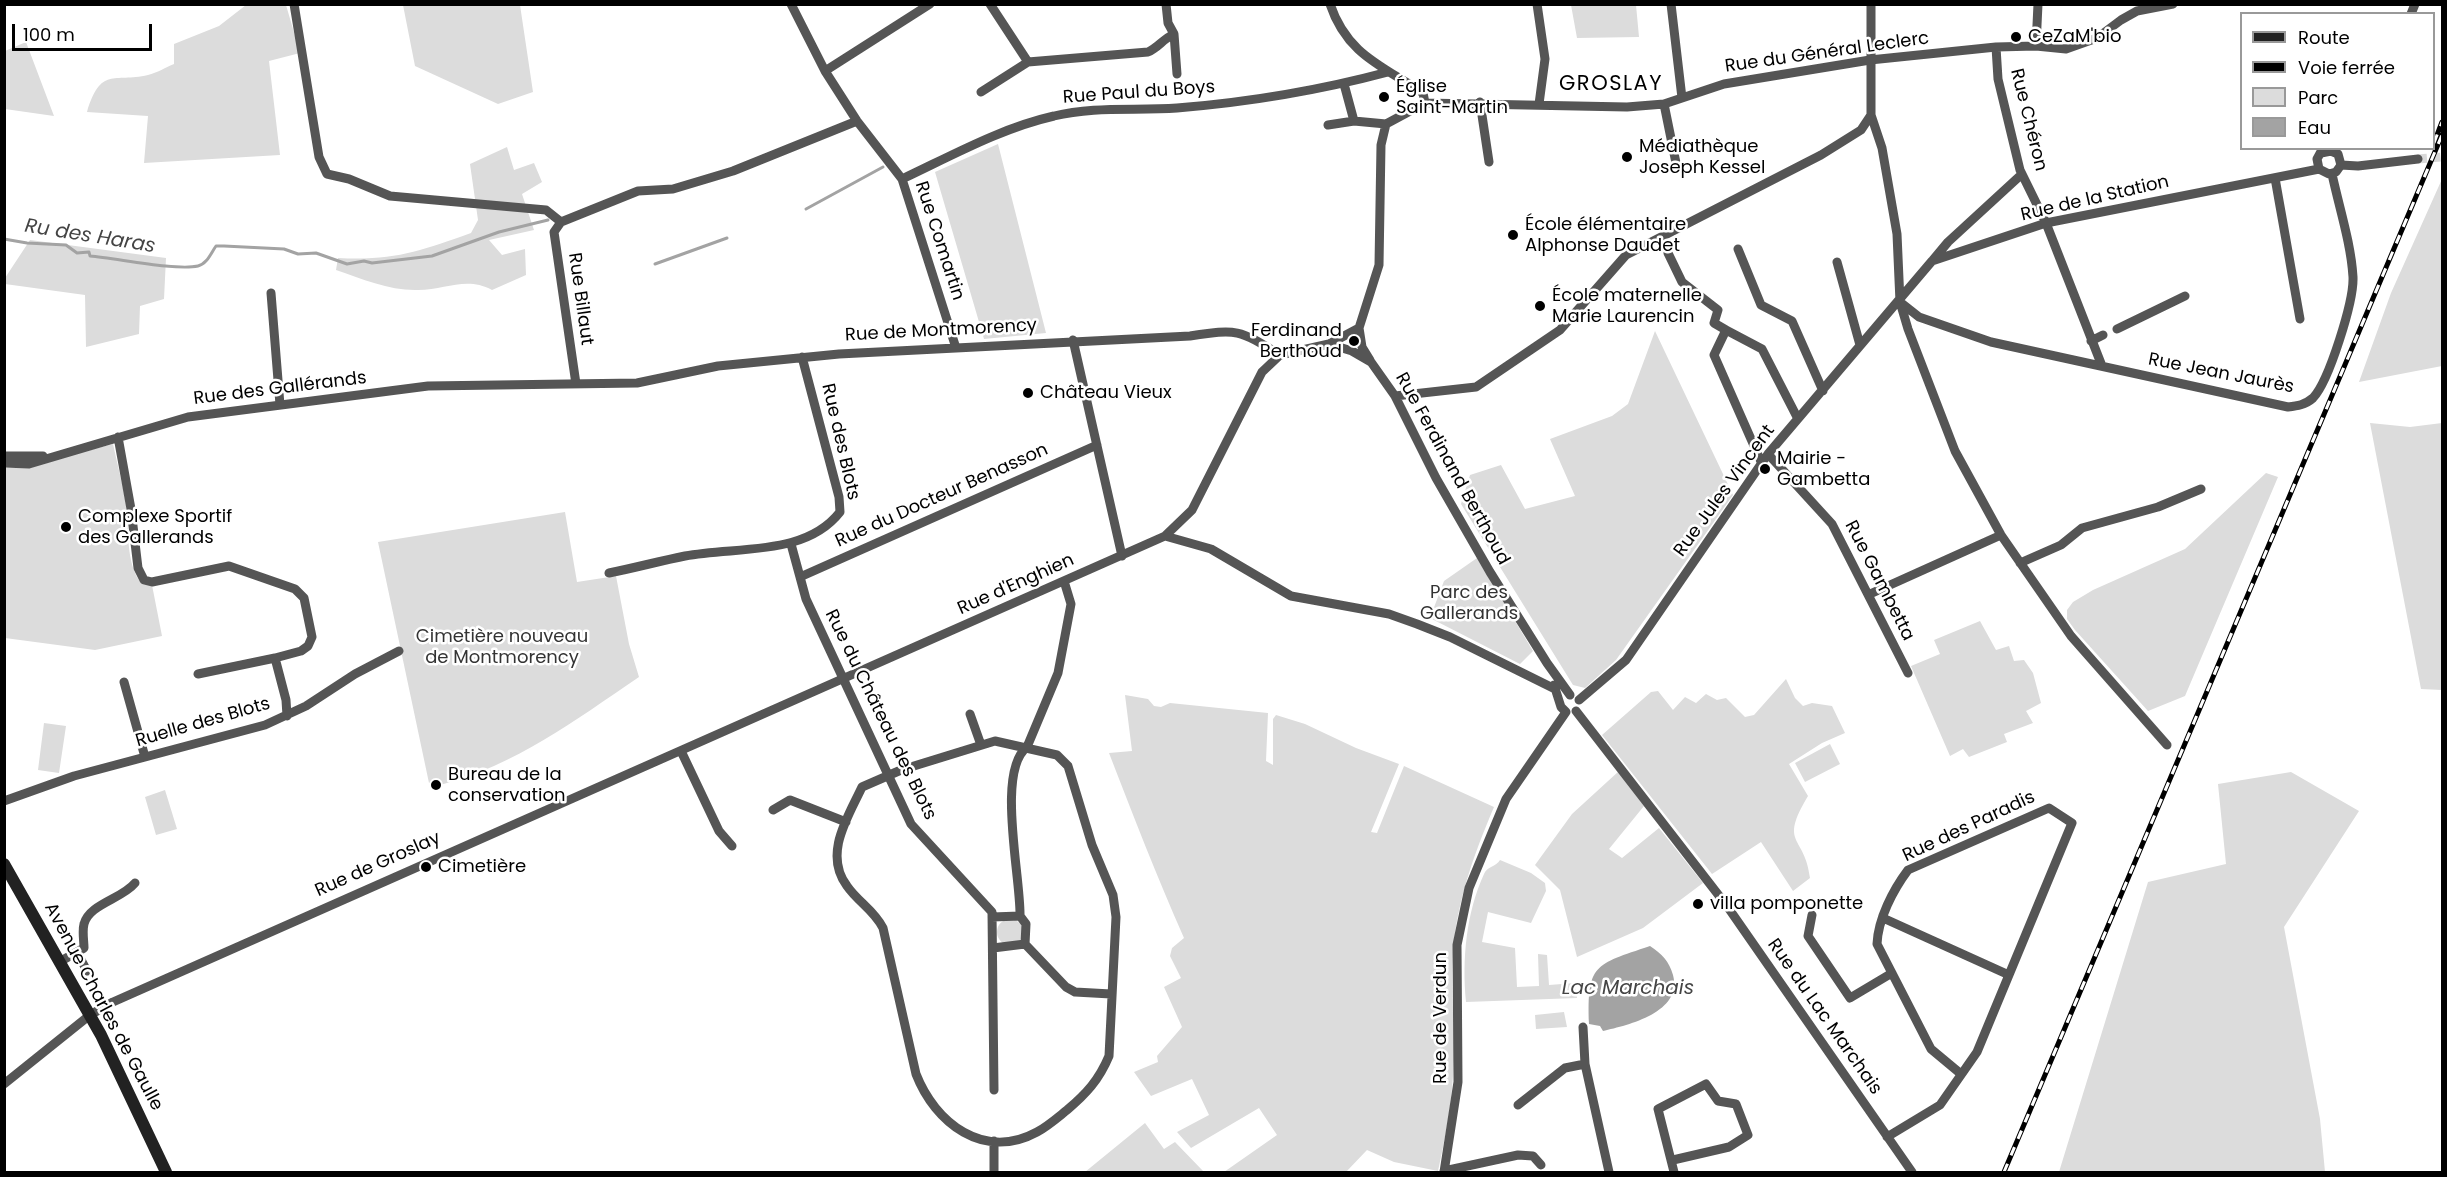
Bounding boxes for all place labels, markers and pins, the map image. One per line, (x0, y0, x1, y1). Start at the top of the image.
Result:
place label: CeZaM'bio (2028, 26, 2121, 48)
marker: CeZaM'bio (2009, 30, 2023, 44)
place label: Église Saint-Martin (1396, 76, 1508, 118)
marker: Église Saint-Martin (1377, 90, 1391, 104)
place label: Médiathèque Joseph Kessel (1639, 136, 1765, 178)
marker: Médiathèque Joseph Kessel (1620, 150, 1634, 164)
place label: École élémentaire Alphonse Daudet (1525, 214, 1686, 256)
marker: École élémentaire Alphonse Daudet (1506, 228, 1520, 242)
place label: École maternelle Marie Laurencin (1552, 285, 1702, 328)
marker: École maternelle Marie Laurencin (1533, 299, 1547, 313)
place label: Ferdinand Berthoud (1251, 320, 1342, 362)
marker: Ferdinand Berthoud (1347, 334, 1361, 348)
place label: Château Vieux (1040, 382, 1172, 404)
marker: Château Vieux (1021, 386, 1035, 400)
place label: Mairie - Gambetta (1777, 448, 1870, 490)
marker: Mairie - Gambetta (1758, 462, 1772, 476)
place label: Complexe Sportif des Gallerands (78, 506, 232, 548)
marker: Complexe Sportif des Gallerands (59, 520, 73, 534)
place label: Bureau de la conservation (448, 764, 566, 806)
marker: Bureau de la conservation (429, 778, 443, 792)
place label: Cimetière (438, 856, 526, 878)
marker: Cimetière (419, 860, 433, 874)
place label: villa pomponette (1710, 893, 1863, 915)
marker: villa pomponette (1691, 897, 1705, 911)

